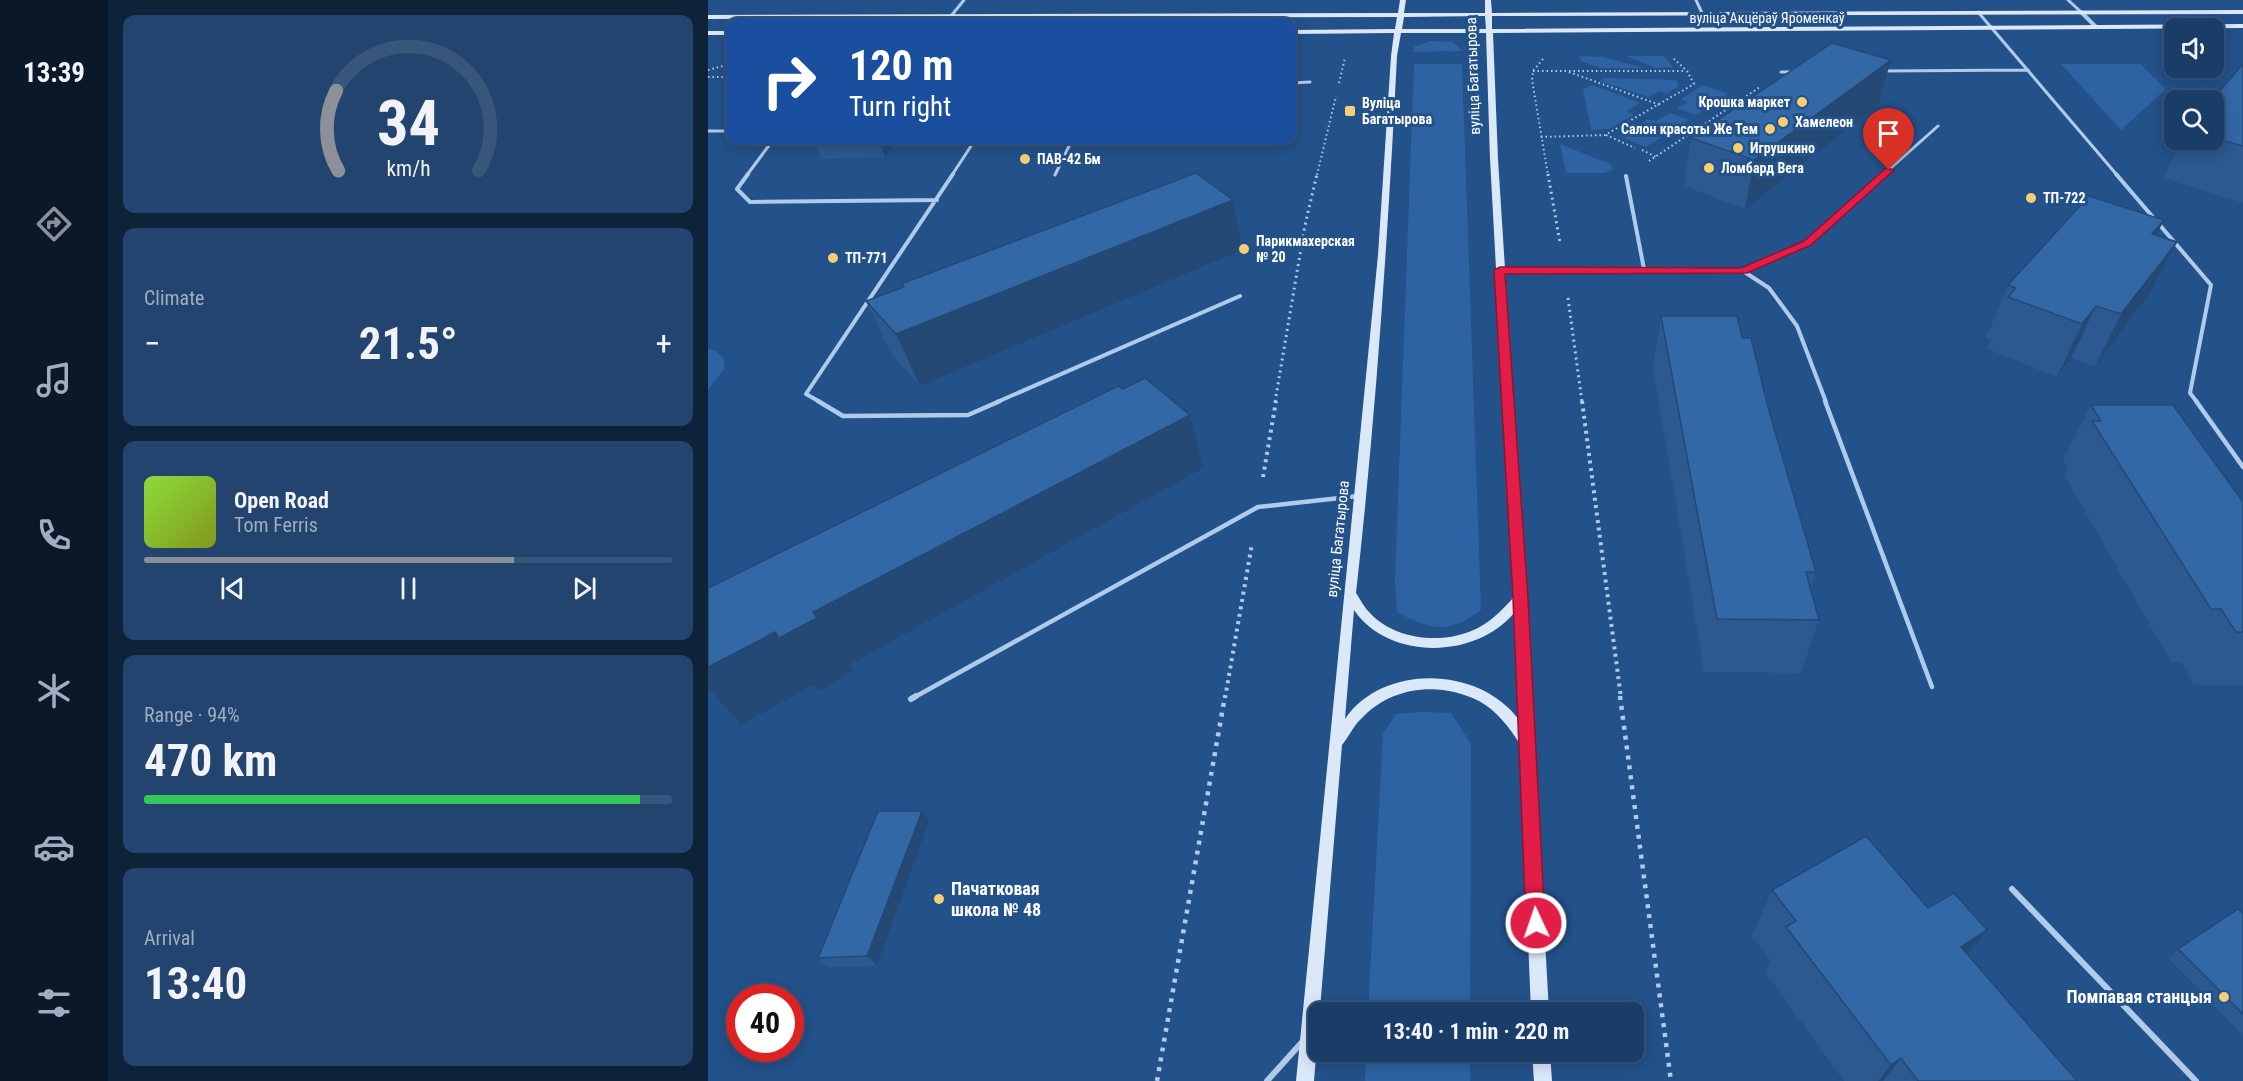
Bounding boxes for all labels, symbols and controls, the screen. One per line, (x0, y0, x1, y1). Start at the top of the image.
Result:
street label: вуліца Акцёраў Яроменкаў (1689, 10, 1845, 26)
street label: вуліца Багатырова (1462, 17, 1484, 135)
map controls (2164, 18, 2224, 150)
button: sound (2164, 18, 2224, 78)
text: 120 m (849, 41, 954, 90)
icon: right (750, 42, 828, 120)
text: 13:39 (23, 57, 85, 89)
text: 34 (376, 87, 440, 160)
button: search (2164, 90, 2224, 150)
text: Turn right (849, 91, 951, 123)
place label: Крошка маркет (1698, 94, 1791, 110)
place label: Вуліца Багатырова (1362, 95, 1432, 127)
marker: Крошка маркет (1795, 95, 1809, 109)
marker: Вуліца Багатырова (1343, 104, 1357, 118)
pin (1863, 108, 1914, 170)
place label: Хамелеон (1795, 114, 1853, 130)
marker: Хамелеон (1776, 115, 1790, 129)
icon: arrive (1872, 117, 1905, 150)
place label: Салон красоты Же Тем (1621, 121, 1758, 137)
marker: Салон красоты Же Тем (1763, 122, 1777, 136)
place label: Игрушкино (1750, 140, 1815, 156)
marker: Игрушкино (1731, 141, 1745, 155)
place label: ПАВ-42 Бм (1037, 151, 1101, 167)
marker: ПАВ-42 Бм (1018, 152, 1032, 166)
text: km/h (386, 156, 430, 181)
place label: Ломбард Вега (1721, 160, 1804, 176)
marker: Ломбард Вега (1702, 161, 1716, 175)
place label: ТП-722 (2043, 190, 2085, 206)
marker: ТП-722 (2024, 191, 2038, 205)
icon: directions (33, 203, 75, 245)
place label: Парикмахерская № 20 (1256, 233, 1355, 265)
marker: Парикмахерская № 20 (1237, 242, 1251, 256)
place label: ТП-771 (845, 250, 887, 266)
marker: ТП-771 (826, 251, 840, 265)
text: Climate (144, 286, 204, 310)
text: 21.5° (359, 317, 457, 370)
text: − (144, 324, 161, 363)
text: + (656, 324, 672, 363)
icon: music (33, 359, 75, 401)
street label: вуліца Багатырова (1323, 480, 1353, 598)
text: Open Road (234, 488, 329, 513)
text: Tom Ferris (234, 513, 318, 537)
icon: phone (33, 514, 75, 556)
icon: previous (216, 572, 249, 605)
icon: pause (392, 572, 425, 605)
icon: next (568, 572, 601, 605)
icon: climate (33, 670, 75, 712)
text: Range · 94% (144, 703, 240, 727)
text: 470 km (144, 734, 277, 787)
icon: car (33, 826, 75, 868)
place label: Пачатковая школа № 48 (951, 878, 1041, 920)
position arrow (1504, 891, 1568, 955)
marker: Пачатковая школа № 48 (932, 892, 946, 906)
text: Arrival (144, 926, 195, 950)
text: 13:40 (144, 957, 247, 1010)
icon: filters (33, 982, 75, 1024)
speed limit sign: 40 (726, 984, 804, 1062)
place label: Помпавая станцыя (2067, 986, 2212, 1007)
marker: Помпавая станцыя (2217, 990, 2231, 1004)
text: 13:40 · 1 min · 220 m (1383, 1019, 1569, 1044)

